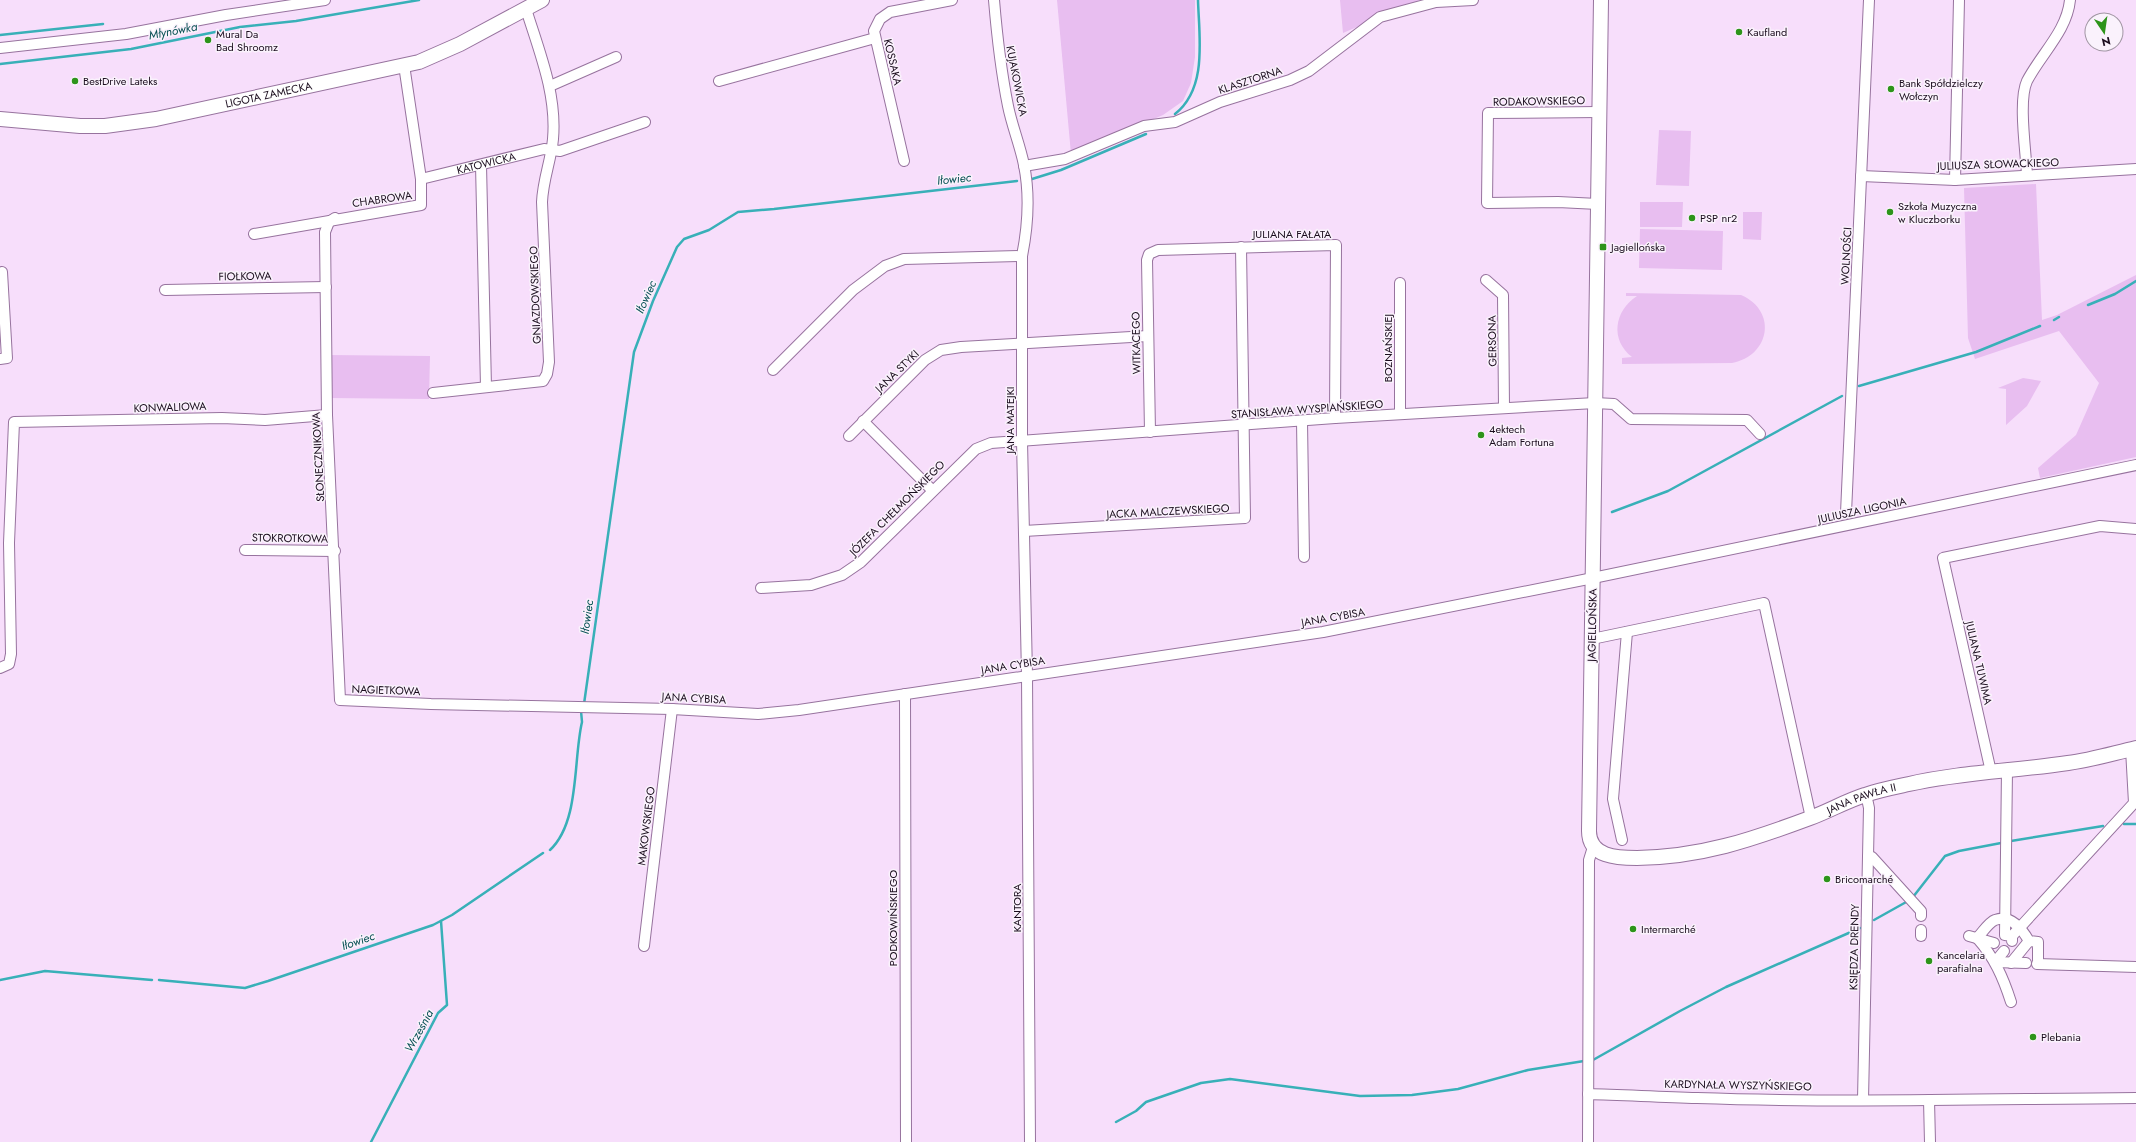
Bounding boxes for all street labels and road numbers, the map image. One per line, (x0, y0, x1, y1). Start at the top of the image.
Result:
street label: KOSSAKA (880, 37, 906, 87)
street label: KUJAKOWICKA (1002, 44, 1032, 118)
street label: KLASZTORNA (1216, 62, 1285, 98)
street label: LIGOTA ZAMECKA (224, 77, 314, 112)
street label: RODAKOWSKIEGO (1493, 92, 1586, 110)
street label: KATOWICKA (455, 148, 518, 178)
street label: JULIUSZA SŁOWACKIEGO (1935, 154, 2060, 174)
street label: CHABROWA (351, 187, 414, 211)
street label: JULIANA FAŁATA (1251, 226, 1332, 242)
street label: WOLNOŚCI (1836, 227, 1856, 285)
street label: GNIAZDOWSKIEGO (525, 245, 545, 344)
street label: FIOŁKOWA (218, 268, 272, 284)
street label: WITKACEGO (1127, 311, 1145, 374)
street label: BOZNAŃSKIEJ (1380, 314, 1396, 382)
street label: GERSONA (1484, 315, 1500, 367)
street label: JANA STYKI (870, 346, 923, 397)
street label: JANA MATEJKI (1002, 386, 1018, 456)
street label: STANISŁAWA WYSPIAŃSKIEGO (1230, 396, 1384, 422)
street label: KONWALIOWA (133, 398, 207, 416)
street label: SŁONECZNIKOWA (308, 411, 328, 502)
street label: JÓZEFA CHEŁMOŃSKIEGO (844, 456, 949, 561)
street label: JULIUSZA LIGONIA (1814, 493, 1908, 528)
street label: JACKA MALCZEWSKIEGO (1104, 500, 1230, 522)
street label: STOKROTKOWA (252, 529, 329, 547)
street label: JAGIELLOŃSKA (1583, 588, 1601, 664)
street label: JANA CYBISA (1298, 603, 1367, 631)
street label: JULIANA TUWIMA (1961, 618, 1997, 707)
street label: JANA CYBISA (978, 652, 1047, 678)
street label: NAGIETKOWA (351, 681, 421, 699)
street label: JANA CYBISA (659, 688, 727, 708)
street label: JANA PAWŁA II (1822, 779, 1897, 819)
street label: MAKOWSKIEGO (633, 785, 659, 866)
street label: PODKOWIŃSKIEGO (885, 869, 901, 966)
street label: KANTORA (1009, 883, 1025, 932)
street label: KSIĘDZA DRENDY (1845, 903, 1863, 990)
street label: KARDYNAŁA WYSZYŃSKIEGO (1664, 1076, 1812, 1094)

